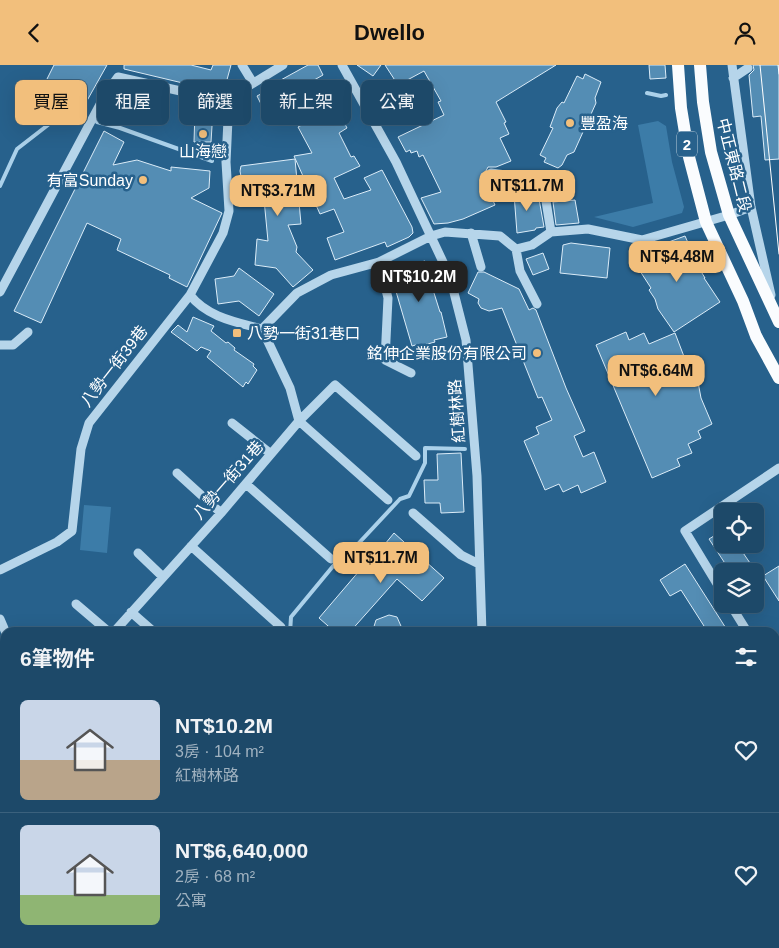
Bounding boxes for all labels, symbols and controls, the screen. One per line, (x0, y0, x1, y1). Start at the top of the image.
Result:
icon: back (20, 19, 48, 47)
icon: person (731, 19, 759, 47)
text: Dwello (354, 20, 425, 45)
chip: 買屋 (15, 80, 87, 125)
chip: 租屋 (97, 80, 169, 125)
chip: 篩選 (179, 80, 251, 125)
chip: 新上架 (261, 80, 351, 125)
chip: 公寓 (361, 80, 433, 125)
place label: 豐盈海 (580, 115, 628, 132)
street label: 中正東路二段 (714, 116, 754, 214)
marker: 豐盈海 (564, 117, 576, 129)
marker: 山海戀 (197, 128, 209, 140)
road number: 2 (677, 131, 697, 157)
place label: 山海戀 (179, 143, 227, 160)
pin: NT$11.7M (475, 169, 579, 212)
place label: 有富Sunday (47, 172, 133, 189)
marker: 有富Sunday (137, 174, 149, 186)
pin: NT$3.71M (226, 175, 330, 217)
text: NT$11.7M (490, 177, 564, 194)
text: NT$3.71M (241, 182, 315, 199)
pin: NT$4.48M (625, 241, 729, 283)
text: NT$4.48M (640, 248, 714, 265)
pin: NT$10.2M (367, 261, 471, 303)
text: NT$10.2M (382, 268, 456, 285)
street label: 八勢一街39巷 (77, 322, 151, 410)
place label: 八勢一街31巷口 (247, 325, 361, 342)
marker: 八勢一街31巷口 (231, 327, 243, 339)
place label: 銘伸企業股份有限公司 (367, 345, 527, 362)
marker: 銘伸企業股份有限公司 (531, 347, 543, 359)
pin: NT$6.64M (604, 355, 708, 397)
text: NT$6.64M (619, 362, 693, 379)
street label: 紅樹林路 (446, 378, 468, 444)
street label: 八勢一街31巷 (189, 438, 267, 522)
map controls (714, 503, 764, 613)
button: locate (714, 503, 764, 553)
pin: NT$11.7M (329, 541, 433, 584)
text: NT$11.7M (344, 549, 418, 566)
button: layers (714, 563, 764, 613)
icon: filters (732, 643, 760, 671)
text: 6筆物件 (20, 647, 95, 670)
text: NT$10.2M (175, 714, 273, 737)
icon: home (60, 720, 120, 780)
icon: heart (732, 736, 760, 764)
text: 3房 · 104 m² (175, 743, 264, 760)
text: 紅樹林路 (175, 767, 239, 784)
text: NT$6,640,000 (175, 839, 308, 862)
icon: home (60, 845, 120, 905)
icon: heart (732, 861, 760, 889)
text: 2房 · 68 m² (175, 868, 255, 885)
text: 公寓 (175, 892, 207, 909)

